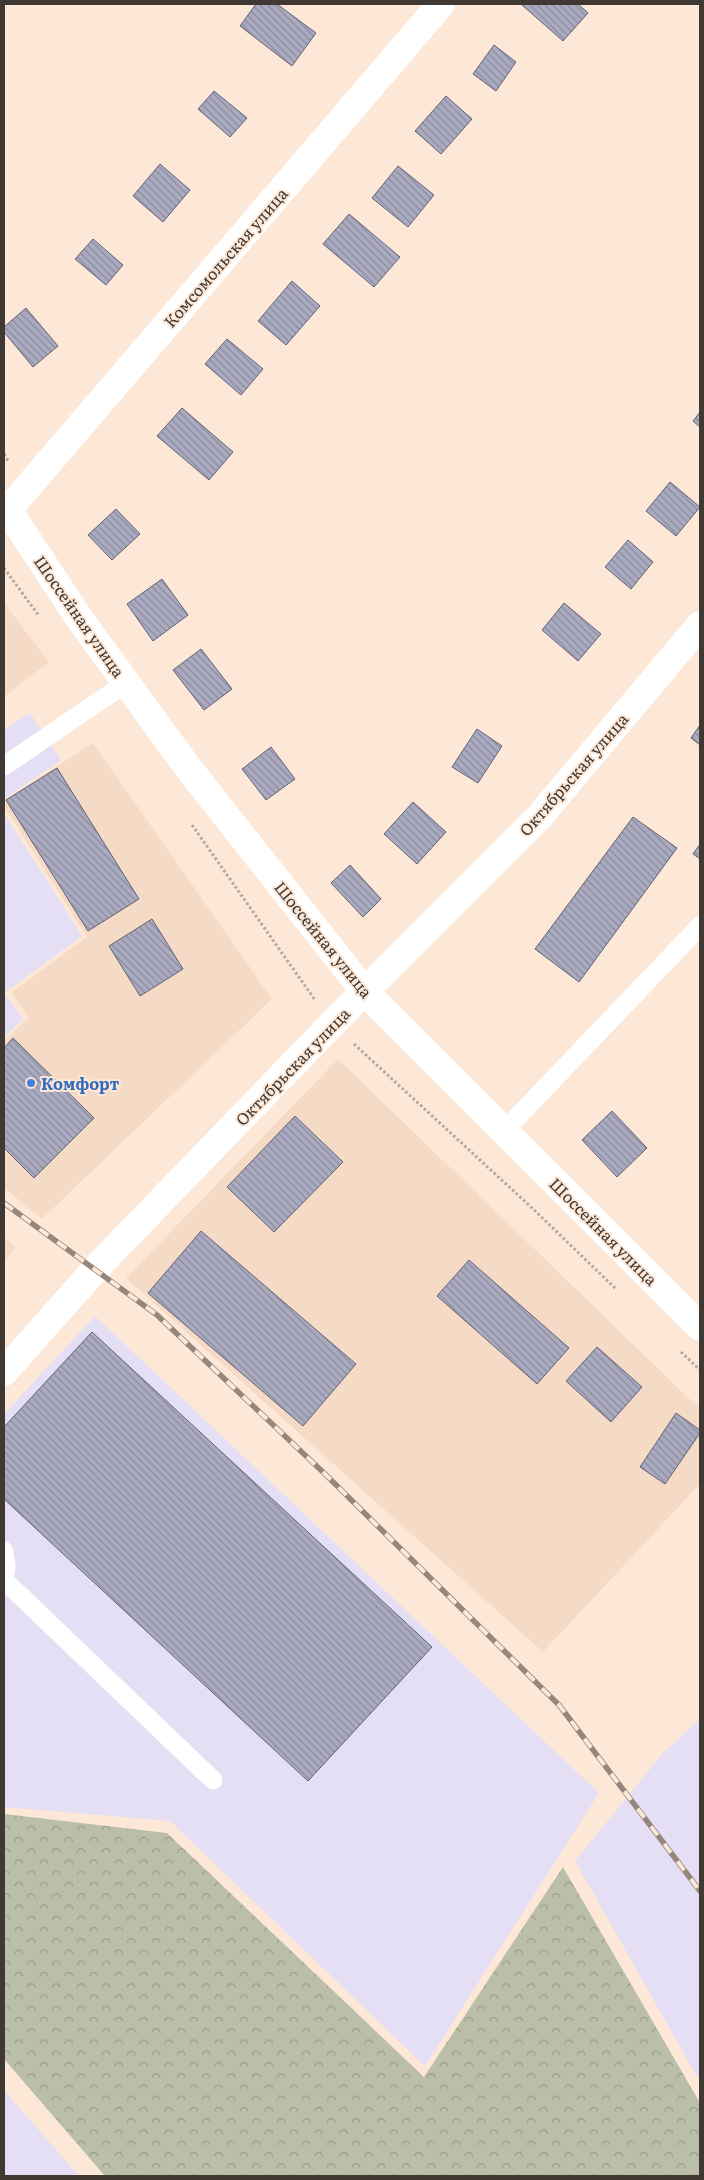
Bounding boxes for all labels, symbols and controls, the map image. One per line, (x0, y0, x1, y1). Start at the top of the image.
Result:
street label: Комсомольская улица (157, 181, 293, 332)
street label: Шоссейная улица (29, 550, 131, 682)
street label: Октябрьская улица (513, 707, 633, 841)
street label: Шоссейная улица (269, 875, 379, 1003)
street label: Октябрьская улица (229, 1001, 355, 1130)
place label: Комфорт (41, 1071, 120, 1095)
marker: Комфорт (25, 1077, 37, 1089)
street label: Шоссейная улица (545, 1172, 664, 1291)

